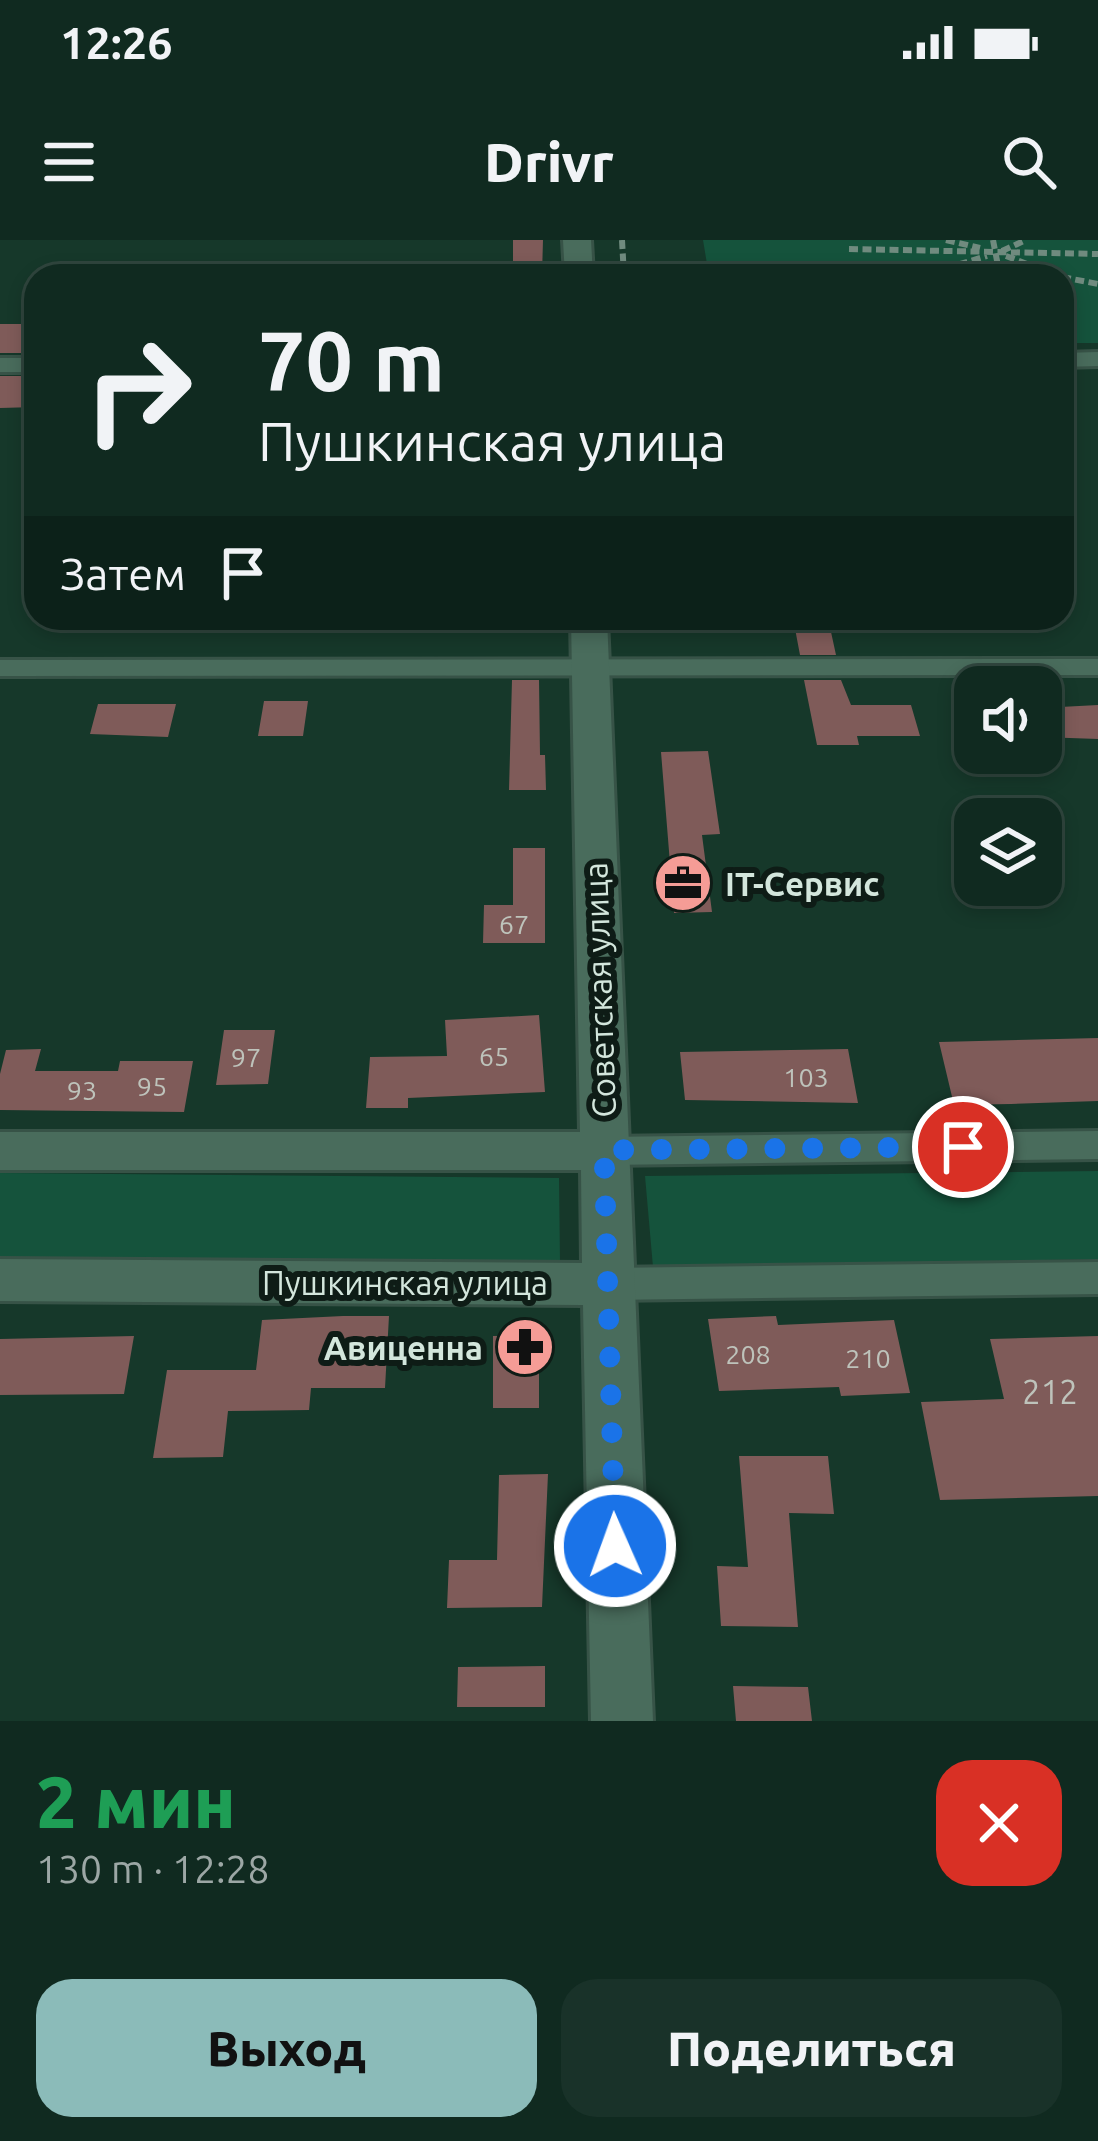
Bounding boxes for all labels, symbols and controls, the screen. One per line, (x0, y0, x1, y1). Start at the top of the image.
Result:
text: 12:26 (60, 17, 173, 68)
icon: menu (36, 129, 102, 195)
icon: search (996, 129, 1062, 195)
text: Drivr (484, 132, 614, 192)
icon: right (60, 312, 216, 468)
text: 70 m (258, 313, 445, 407)
text: Пушкинская улица (258, 411, 726, 471)
icon: arrive (210, 540, 276, 606)
text: Затем (60, 548, 186, 599)
map controls (954, 666, 1062, 906)
button: sound (954, 666, 1062, 774)
button: layers (954, 798, 1062, 906)
office icon: IT-Сервис (652, 852, 714, 914)
street label: Советская улица (576, 862, 622, 1118)
place label: IT-Сервис (725, 865, 879, 902)
house number: 67 (499, 909, 529, 939)
house number: 65 (479, 1041, 509, 1071)
house number: 97 (231, 1042, 261, 1072)
house number: 103 (783, 1062, 829, 1092)
house number: 95 (137, 1071, 167, 1101)
house number: 93 (67, 1075, 97, 1105)
pin (912, 1096, 1014, 1198)
icon: arrive (930, 1114, 996, 1180)
street label: Пушкинская улица (262, 1264, 548, 1301)
pharmacy icon: Авиценна (494, 1316, 556, 1378)
place label: Авиценна (324, 1329, 483, 1366)
house number: 208 (725, 1339, 771, 1369)
house number: 210 (845, 1343, 891, 1373)
house number: 212 (1022, 1373, 1078, 1410)
position arrow (552, 1483, 678, 1609)
button: close (936, 1760, 1062, 1886)
text: 2 мин (36, 1761, 236, 1842)
text: 130 m · 12:28 (36, 1847, 270, 1890)
button: Выход (36, 1979, 537, 2117)
button: Поделиться (561, 1979, 1062, 2117)

